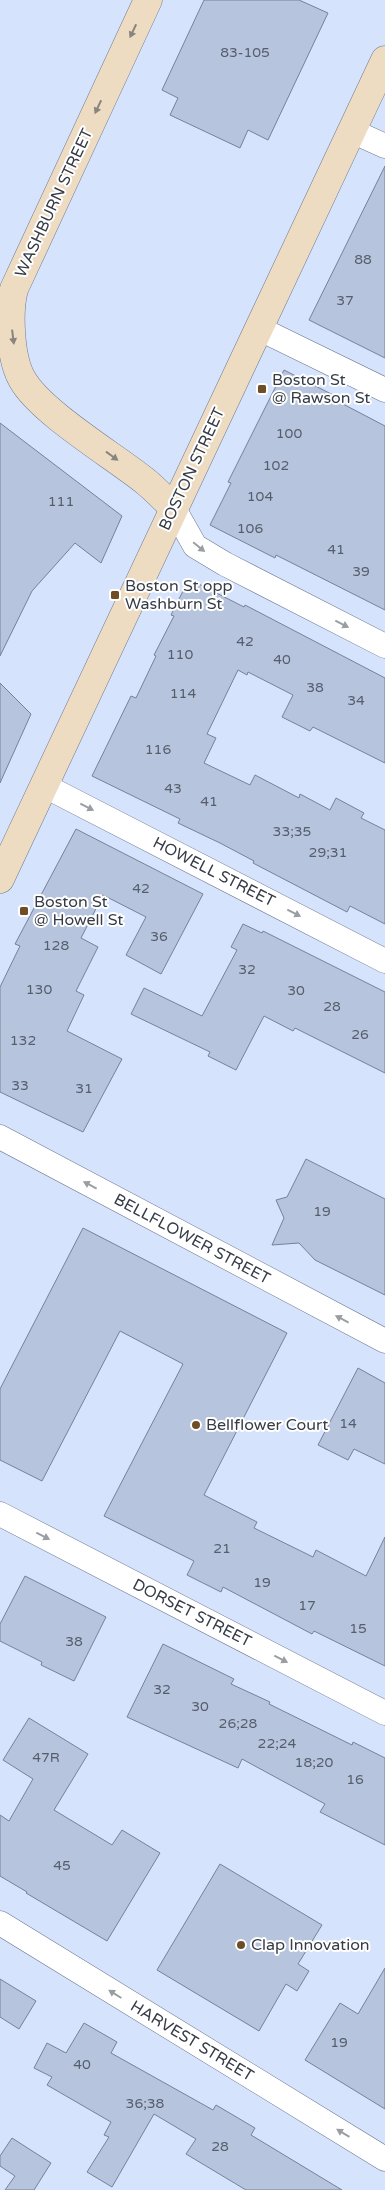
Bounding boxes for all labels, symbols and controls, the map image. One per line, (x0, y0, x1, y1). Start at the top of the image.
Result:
one-way arrow (128, 24, 136, 38)
house number: 83-105 (220, 44, 270, 61)
one-way arrow (93, 100, 102, 115)
street label: WASHBURN STREET (11, 125, 97, 281)
house number: 88 (354, 251, 372, 268)
house number: 37 (336, 292, 354, 309)
one-way arrow (9, 329, 17, 345)
place label: Boston St @ Rawson St (272, 370, 370, 408)
marker: Boston St @ Rawson St (256, 383, 268, 395)
street label: BOSTON STREET (155, 404, 229, 534)
house number: 100 (276, 425, 302, 442)
one-way arrow (105, 451, 119, 461)
house number: 102 (263, 457, 289, 474)
house number: 104 (247, 488, 273, 505)
house number: 111 (48, 493, 74, 510)
house number: 106 (237, 520, 263, 537)
house number: 41 (327, 541, 345, 558)
one-way arrow (193, 542, 206, 553)
house number: 39 (352, 563, 370, 580)
place label: Boston St opp Washburn St (125, 576, 233, 614)
marker: Boston St opp Washburn St (109, 589, 121, 601)
one-way arrow (335, 620, 350, 628)
house number: 42 (236, 633, 254, 650)
house number: 110 (167, 646, 193, 663)
house number: 40 (273, 651, 291, 668)
house number: 38 (306, 679, 324, 696)
house number: 114 (170, 685, 196, 702)
house number: 34 (347, 692, 365, 709)
house number: 116 (145, 741, 171, 758)
house number: 43 (164, 780, 182, 797)
house number: 41 (200, 793, 218, 810)
one-way arrow (80, 803, 94, 811)
house number: 33;35 (273, 823, 311, 840)
street label: HOWELL STREET (149, 833, 279, 912)
house number: 29;31 (309, 844, 347, 861)
house number: 42 (132, 880, 150, 897)
place label: Boston St @ Howell St (34, 892, 123, 930)
marker: Boston St @ Howell St (18, 905, 30, 917)
one-way arrow (286, 909, 301, 917)
house number: 36 (150, 928, 168, 945)
house number: 128 (43, 937, 69, 954)
house number: 32 (238, 961, 256, 978)
house number: 130 (26, 981, 52, 998)
house number: 30 (287, 982, 305, 999)
house number: 28 (323, 998, 341, 1015)
house number: 26 (351, 1026, 369, 1043)
house number: 132 (10, 1032, 36, 1049)
house number: 33 (11, 1077, 29, 1094)
house number: 31 (75, 1080, 93, 1097)
one-way arrow (83, 1181, 97, 1189)
street label: BELLFLOWER STREET (110, 1189, 274, 1289)
house number: 19 (313, 1203, 331, 1220)
one-way arrow (335, 1315, 349, 1323)
place label: Bellflower Court (206, 1415, 328, 1435)
house number: 14 (339, 1415, 357, 1432)
marker: Bellflower Court (190, 1419, 202, 1431)
one-way arrow (36, 1532, 51, 1540)
house number: 21 (213, 1540, 231, 1557)
street label: DORSET STREET (129, 1574, 255, 1652)
house number: 19 (253, 1574, 271, 1591)
house number: 17 (298, 1597, 316, 1614)
house number: 15 (349, 1620, 367, 1637)
house number: 38 (65, 1633, 83, 1650)
one-way arrow (274, 1655, 288, 1663)
house number: 32 (153, 1681, 171, 1698)
house number: 30 (191, 1698, 209, 1715)
house number: 26;28 (219, 1715, 258, 1732)
house number: 22;24 (258, 1735, 297, 1752)
house number: 47R (32, 1749, 60, 1766)
house number: 18;20 (295, 1754, 334, 1771)
house number: 16 (346, 1771, 364, 1788)
house number: 45 (53, 1857, 71, 1874)
place label: Clap Innovation (251, 1935, 370, 1955)
marker: Clap Innovation (235, 1939, 247, 1951)
one-way arrow (109, 1989, 122, 1998)
street label: HARVEST STREET (127, 1996, 258, 2086)
house number: 19 (330, 2034, 348, 2051)
house number: 40 (73, 2056, 91, 2073)
house number: 36;38 (126, 2095, 165, 2112)
one-way arrow (337, 2129, 350, 2138)
house number: 28 (211, 2138, 229, 2155)

